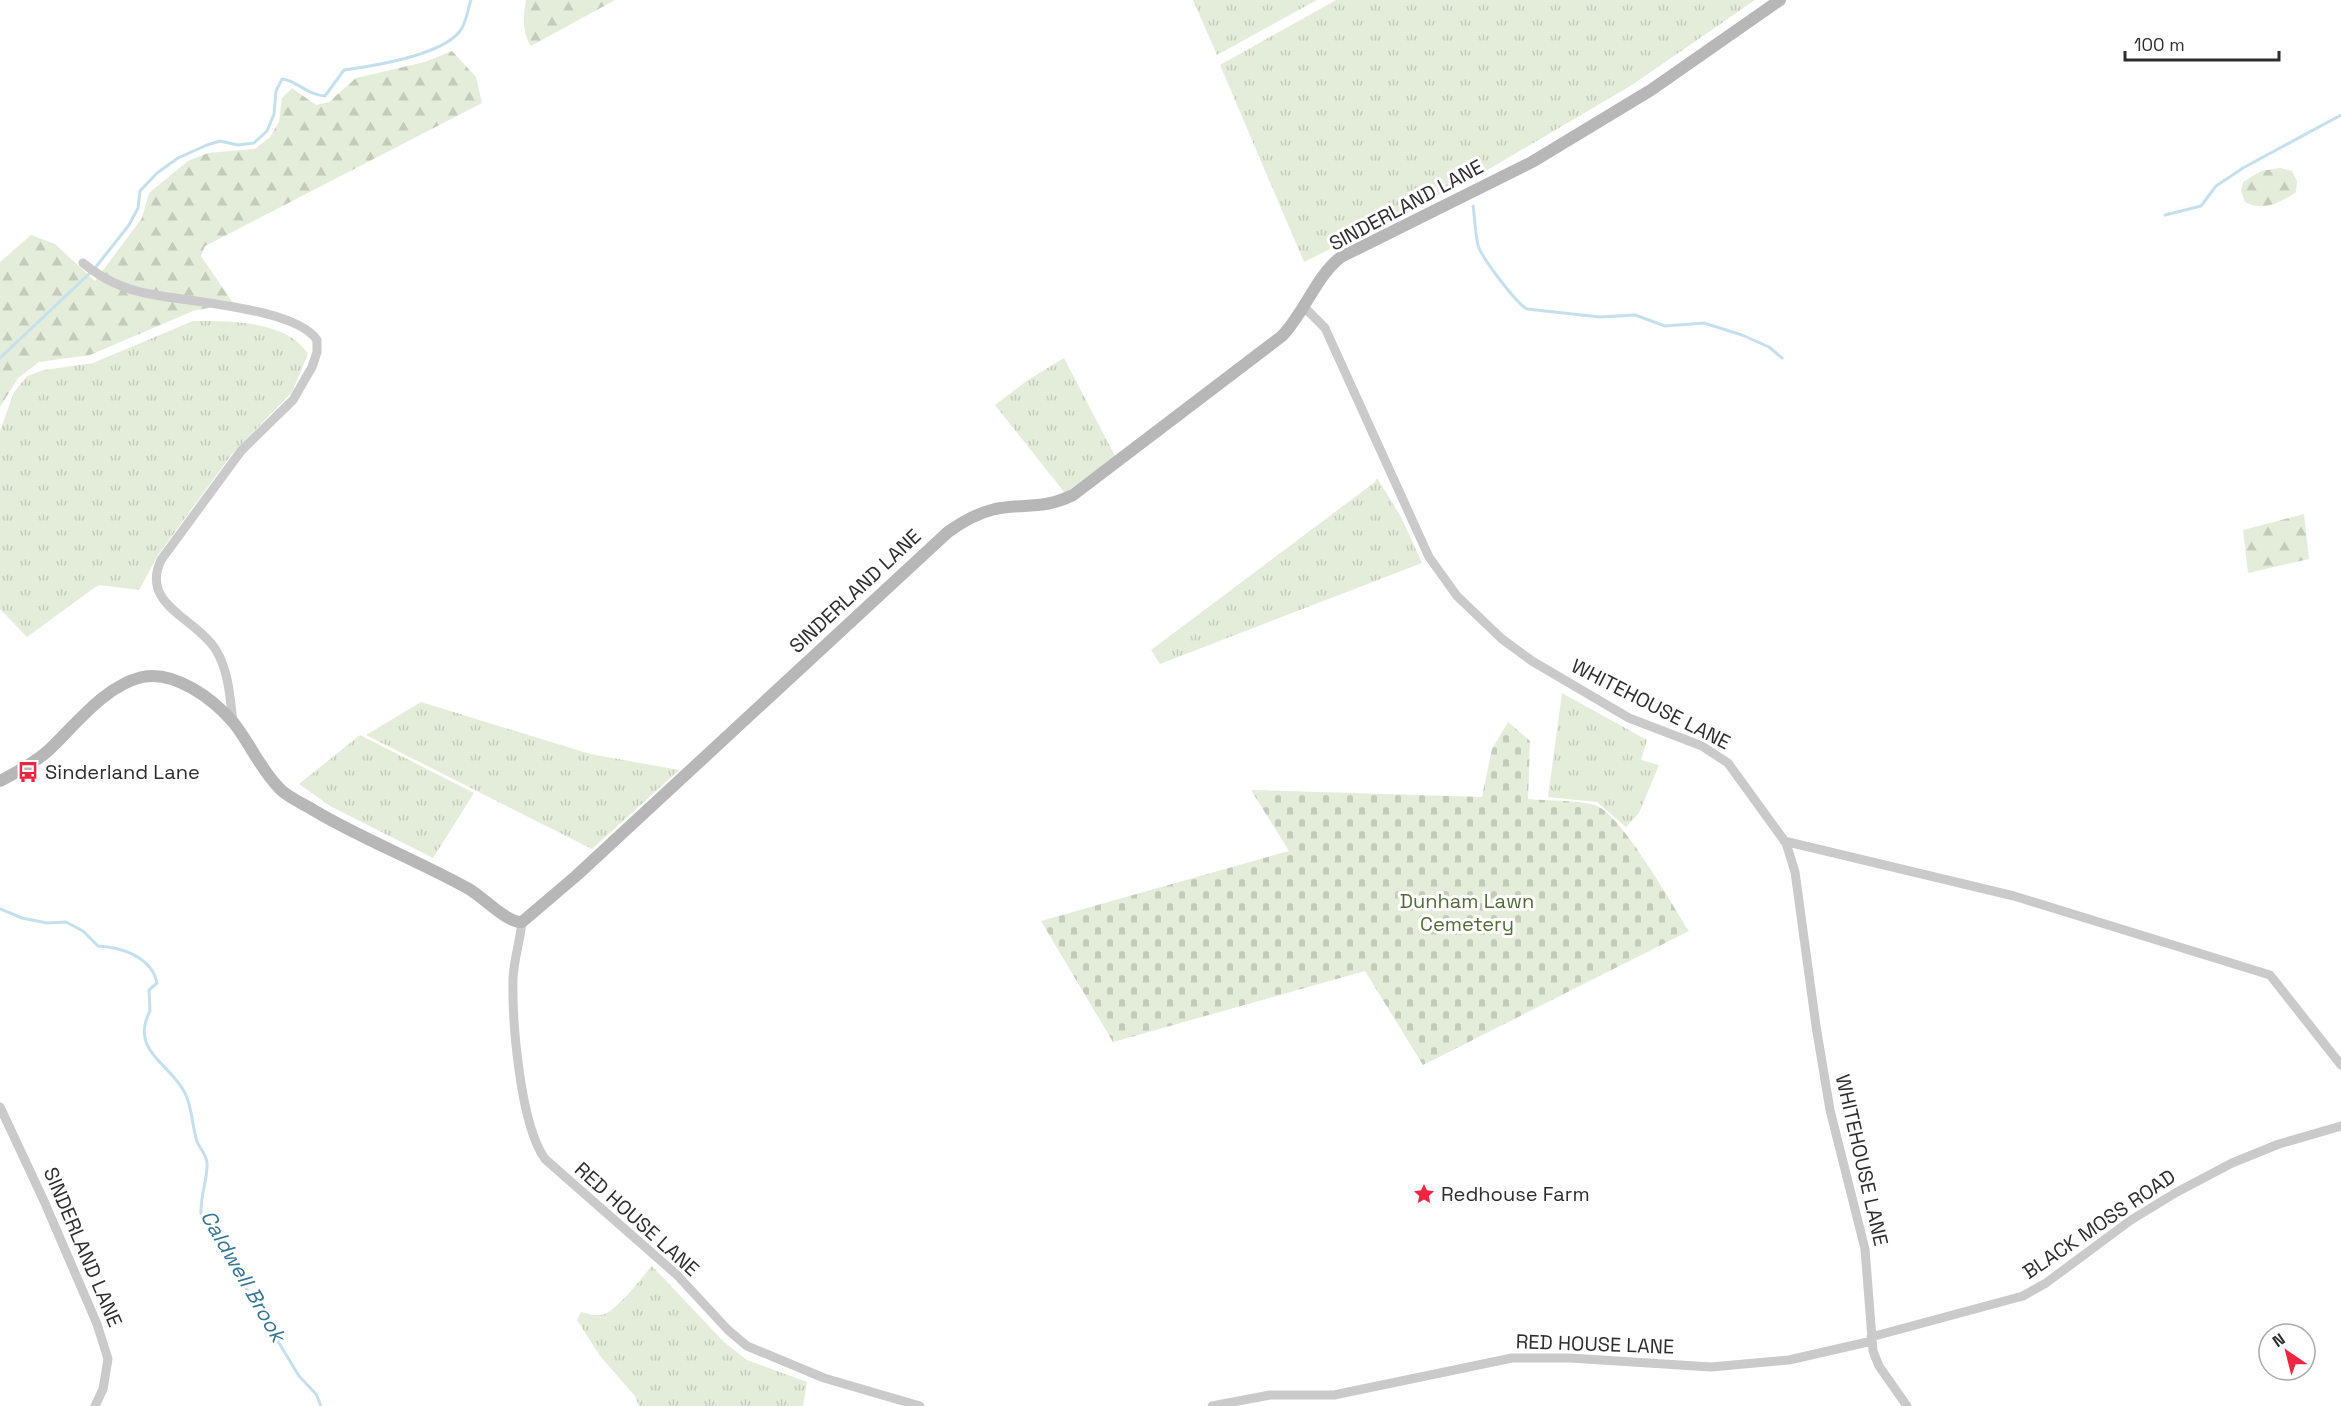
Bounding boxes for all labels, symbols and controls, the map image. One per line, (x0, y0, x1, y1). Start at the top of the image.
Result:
scale bar (2125, 24, 2280, 62)
text: 100 m (2134, 33, 2185, 56)
street label: SINDERLAND LANE (1324, 153, 1488, 257)
street label: SINDERLAND LANE (784, 523, 926, 659)
street label: WHITEHOUSE LANE (1567, 653, 1735, 755)
place label: Sinderland Lane (45, 759, 200, 785)
bus stop icon: Sinderland Lane (16, 760, 40, 784)
park label: Dunham Lawn Cemetery (1400, 888, 1534, 937)
street label: WHITEHOUSE LANE (1830, 1072, 1894, 1248)
street label: RED HOUSE LANE (569, 1156, 705, 1282)
street label: SINDERLAND LANE (38, 1163, 128, 1331)
street label: BLACK MOSS ROAD (2018, 1163, 2180, 1285)
place label: Redhouse Farm (1441, 1181, 1590, 1207)
place icon: Redhouse Farm (1412, 1182, 1436, 1206)
water label: Caldwell Brook (195, 1205, 293, 1349)
north arrow (2257, 1322, 2317, 1382)
street label: RED HOUSE LANE (1515, 1328, 1675, 1360)
text: N (2268, 1328, 2289, 1352)

